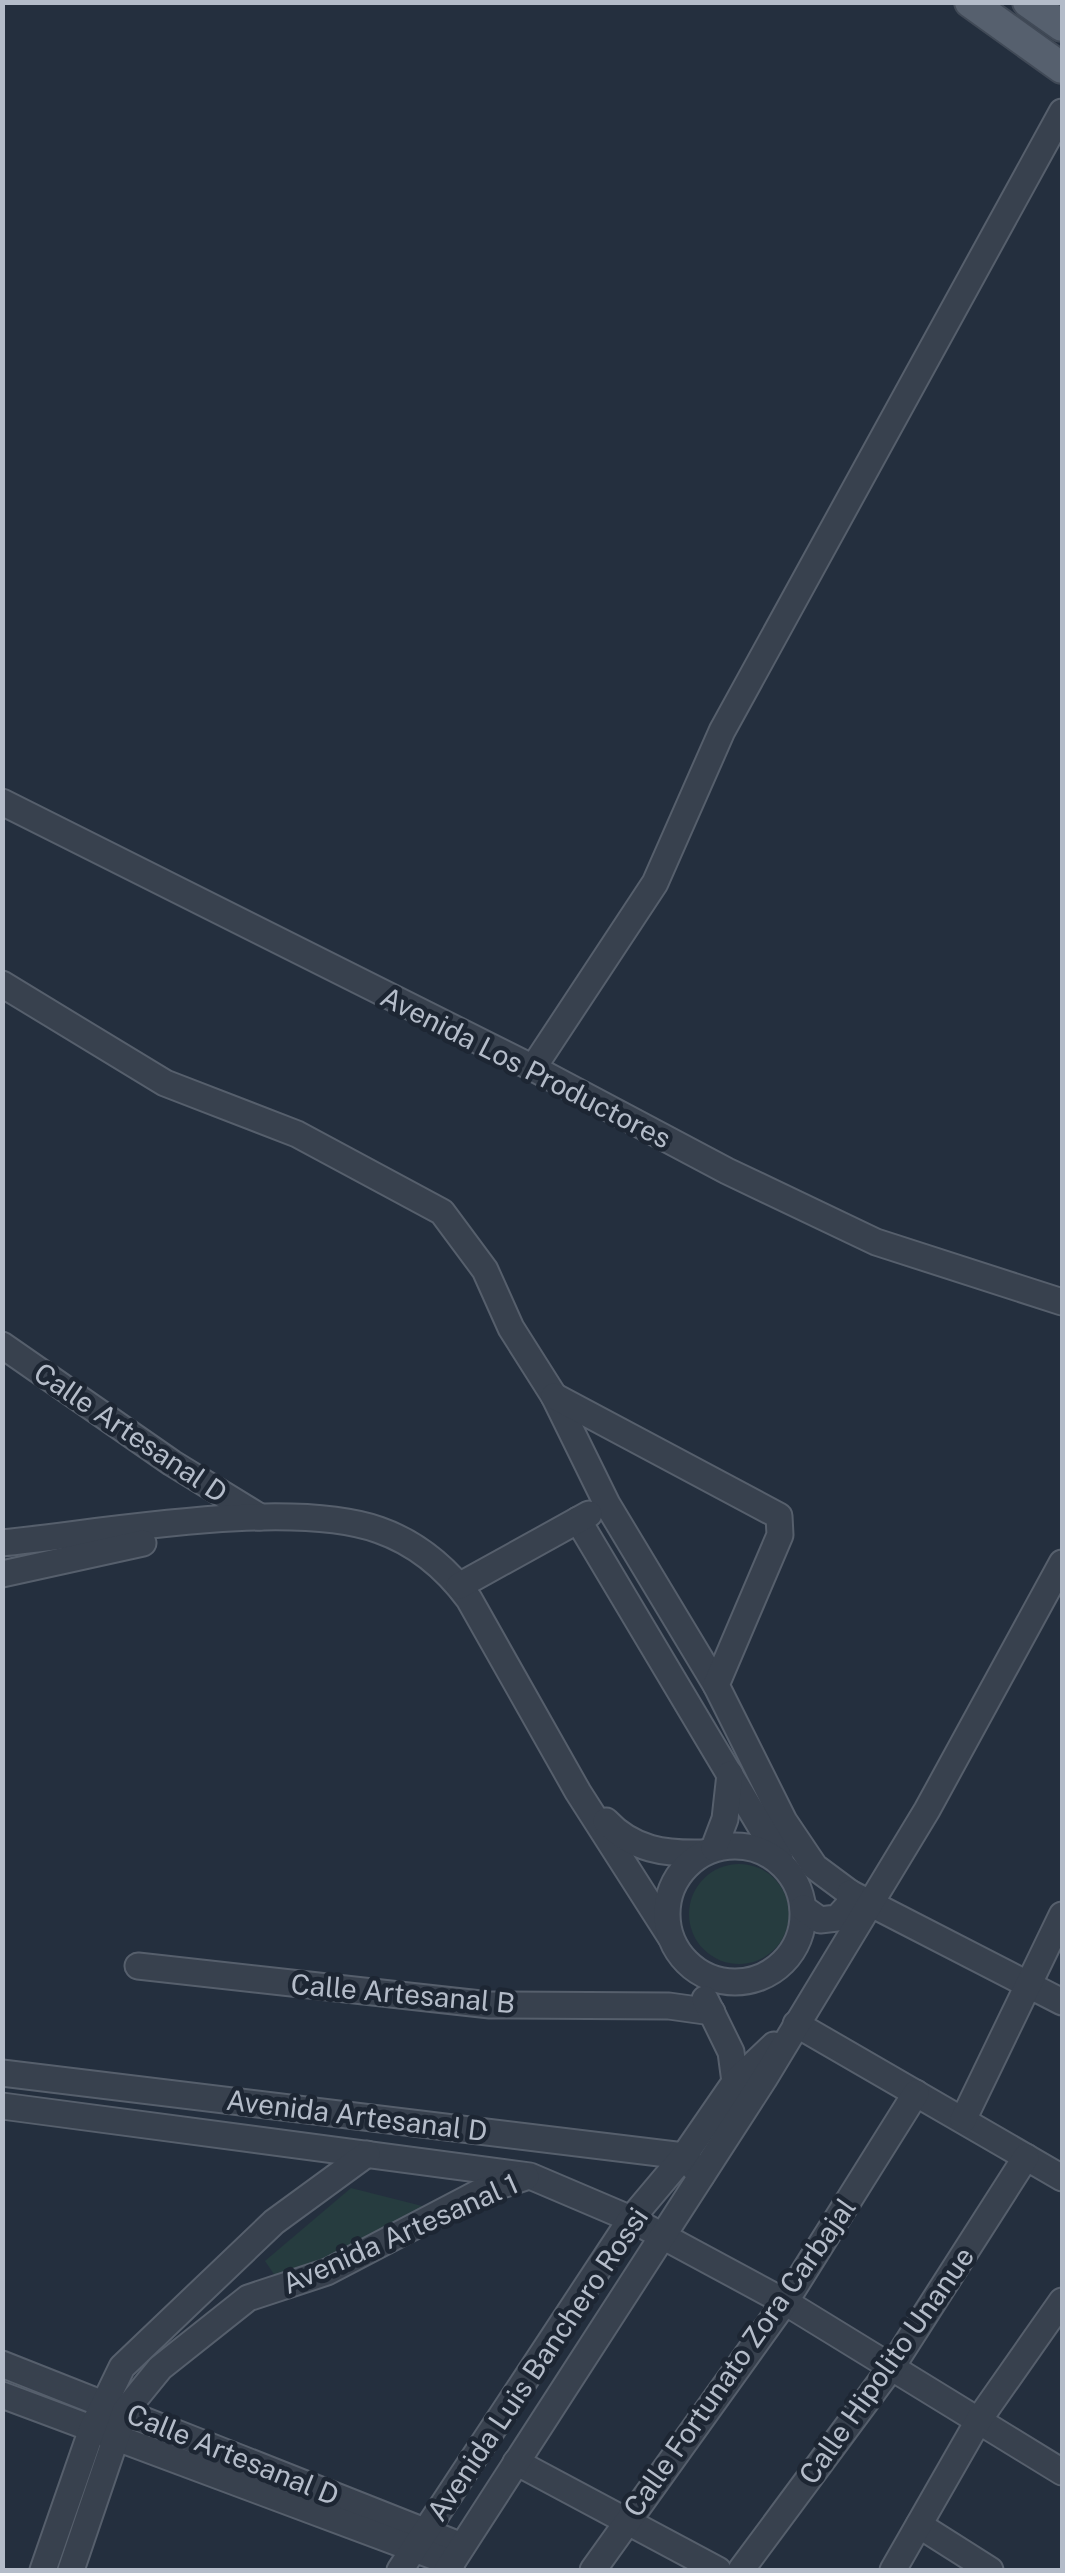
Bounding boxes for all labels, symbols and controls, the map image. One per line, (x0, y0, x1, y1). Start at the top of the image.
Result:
street label: Avenida Los Productores (375, 979, 677, 1155)
street label: Calle Artesanal D (28, 1355, 234, 1509)
street label: Calle Artesanal B (290, 1967, 516, 2019)
street label: Avenida Artesanal D (225, 2083, 489, 2147)
street label: Avenida Artesanal 1 (277, 2166, 523, 2300)
street label: Calle Fortunato Zora Carbajal (616, 2191, 862, 2523)
street label: Avenida Luis Banchero Rossi (420, 2201, 654, 2527)
street label: Calle Hipolito Unanue (792, 2240, 980, 2490)
street label: Calle Artesanal D (122, 2396, 344, 2512)

